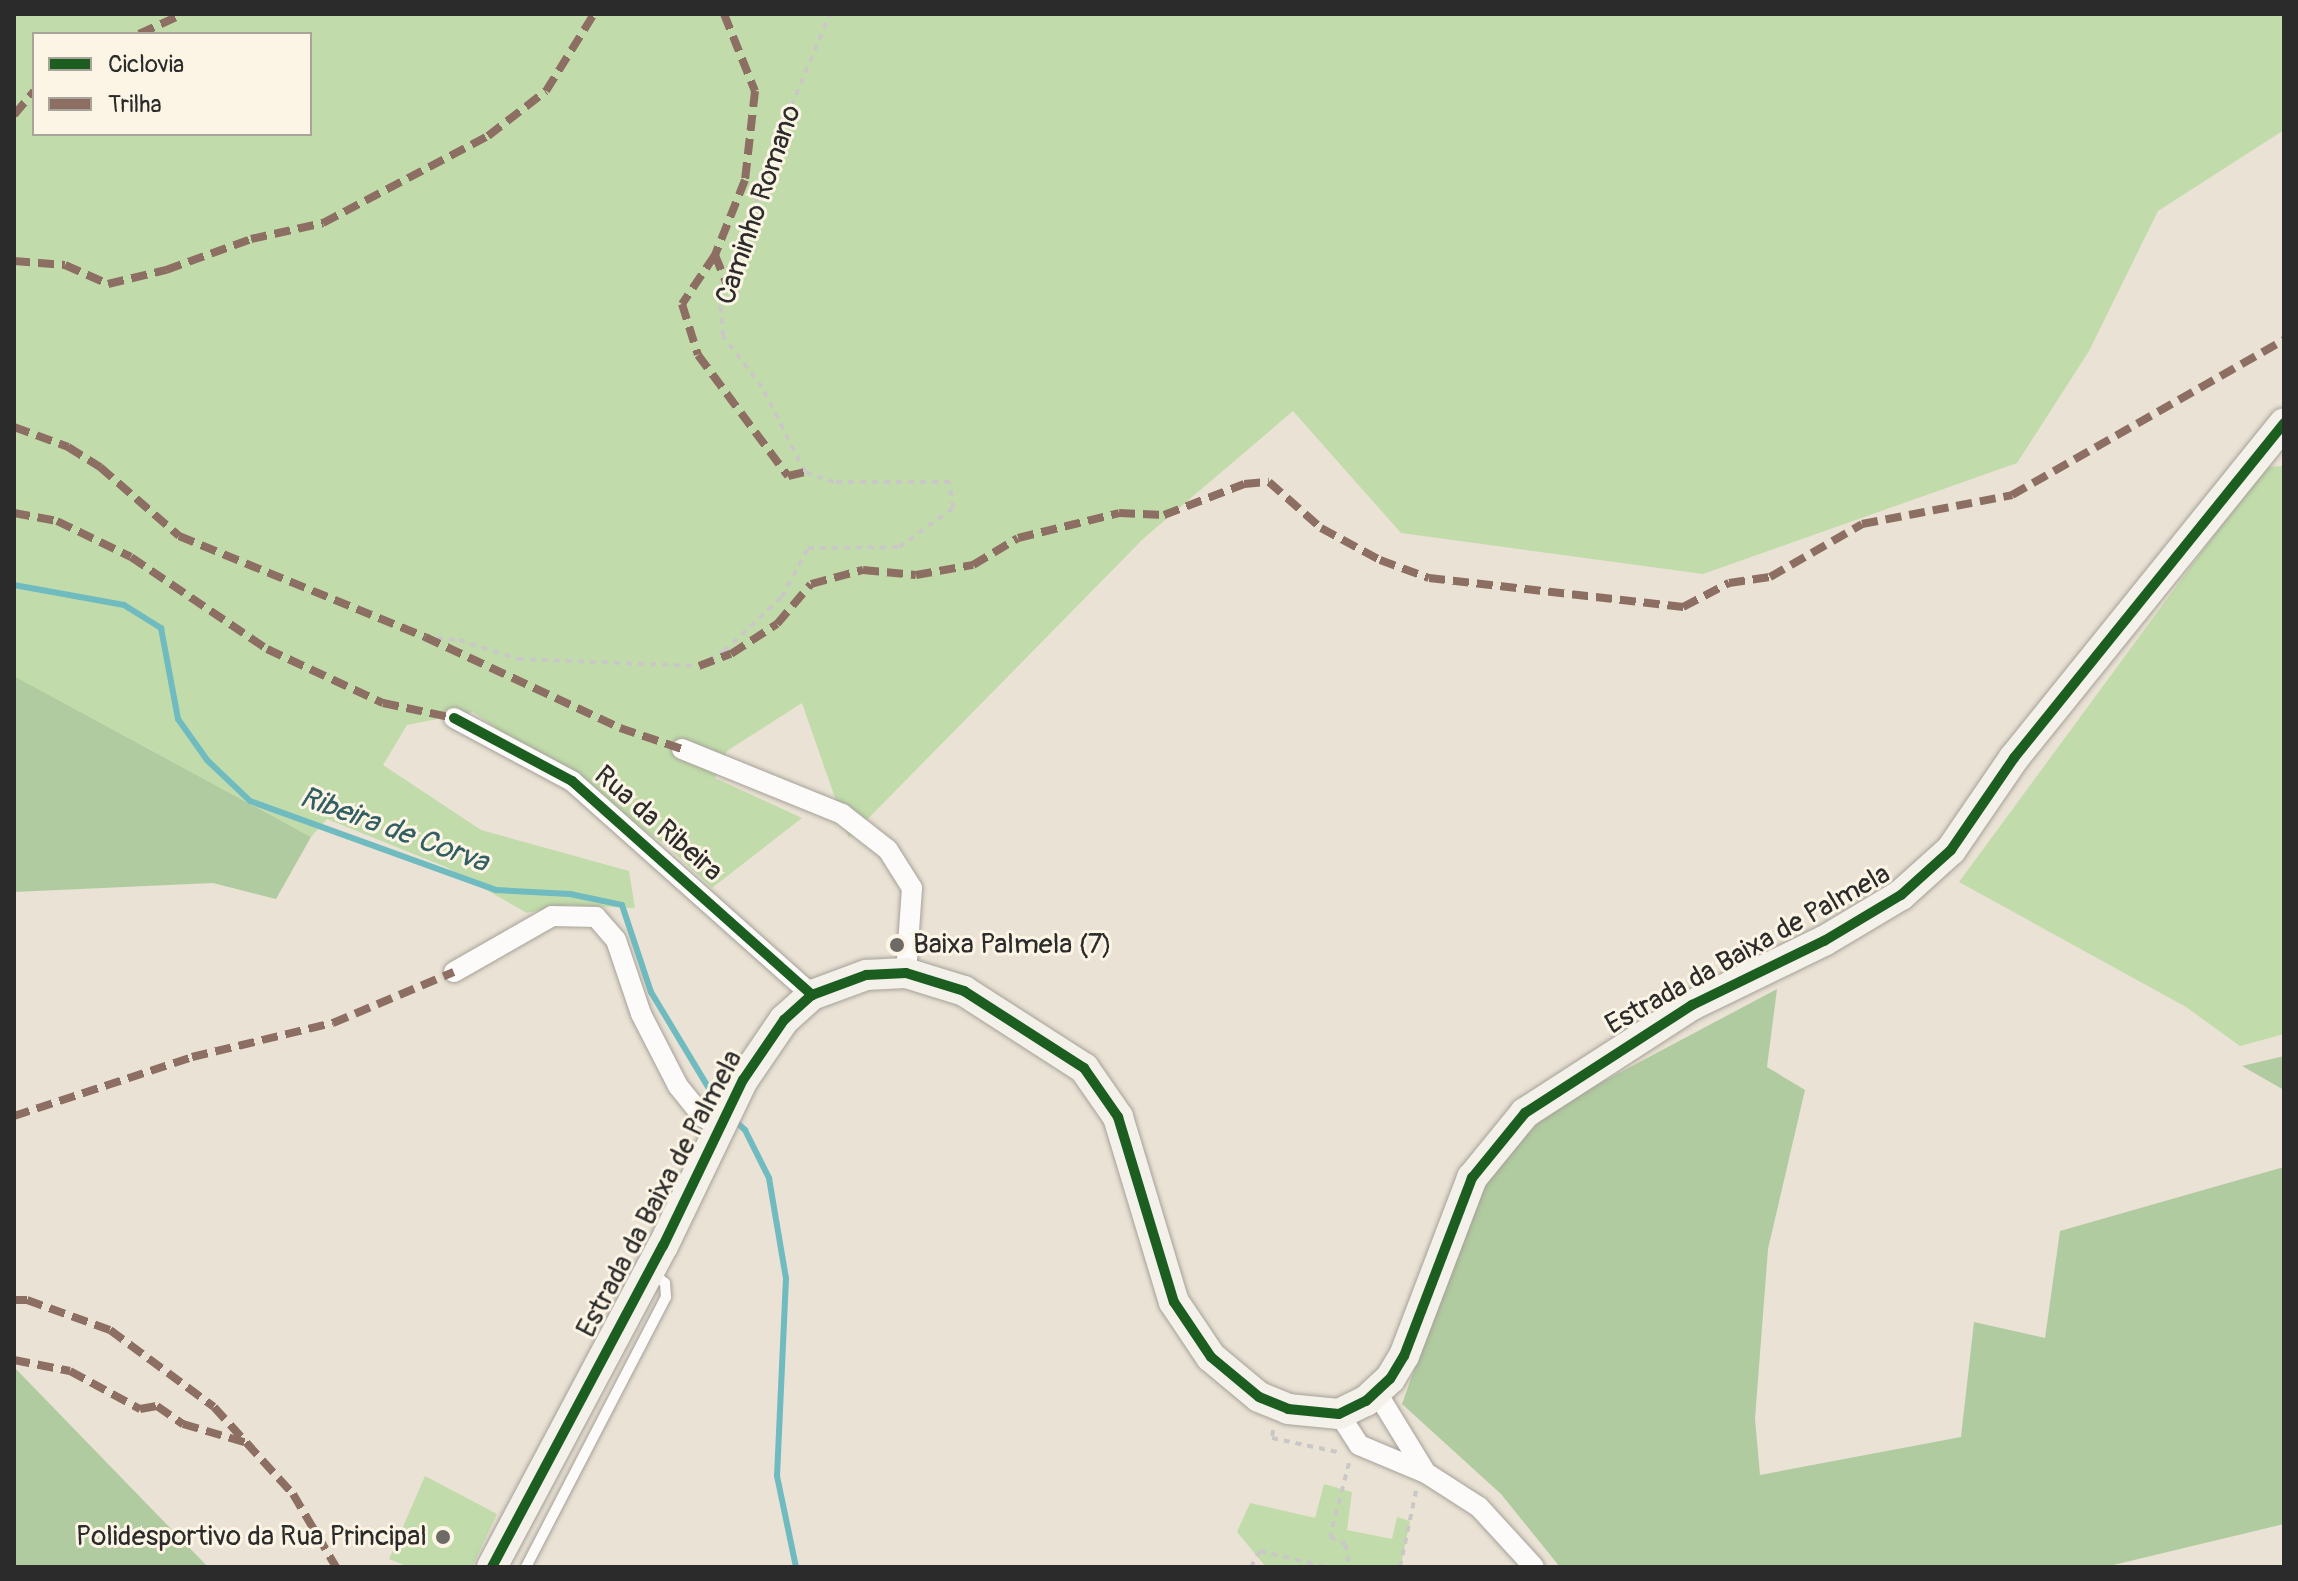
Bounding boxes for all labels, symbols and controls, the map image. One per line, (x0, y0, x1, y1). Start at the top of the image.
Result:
legend (32, 32, 312, 136)
text: Ciclovia (108, 50, 184, 79)
text: Trilha (108, 90, 162, 119)
street label: Caminho Romano (709, 101, 809, 309)
street label: Rua da Ribeira (587, 759, 729, 889)
water label: Ribeira de Corva (295, 779, 493, 881)
street label: Estrada da Baixa de Palmela (1600, 858, 1896, 1042)
place label: Baixa Palmela (7) (913, 928, 1112, 962)
marker: Baixa Palmela (7) (888, 936, 906, 954)
street label: Estrada da Baixa de Palmela (570, 1045, 750, 1343)
place label: Polidesportivo da Rua Principal (76, 1520, 427, 1554)
marker: Polidesportivo da Rua Principal (434, 1528, 452, 1546)

